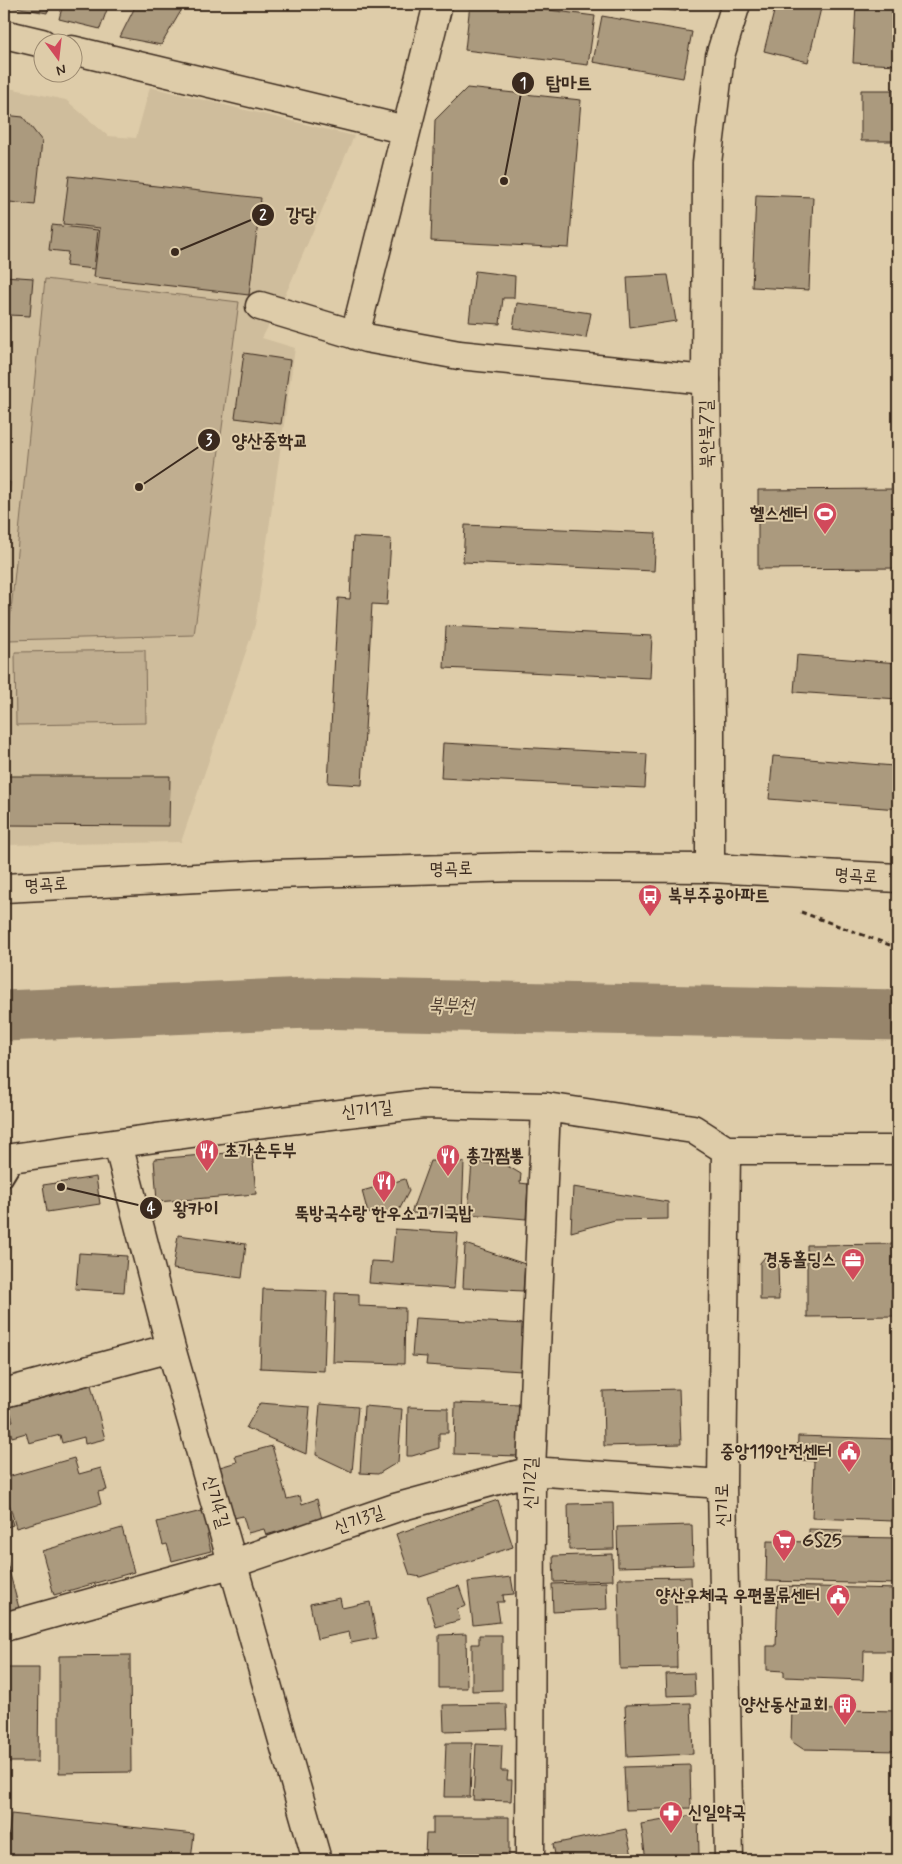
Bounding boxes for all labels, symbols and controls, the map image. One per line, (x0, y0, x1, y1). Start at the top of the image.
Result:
north arrow (32, 32, 82, 82)
text: N (54, 60, 68, 79)
callout: 탑마트 (511, 66, 602, 100)
text: 탑마트 (546, 71, 592, 96)
text: 1 (520, 74, 526, 94)
callout: 강당 (251, 198, 327, 232)
text: 강당 (286, 203, 317, 228)
text: 2 (259, 206, 267, 226)
street label: 북안북7길 (694, 399, 720, 469)
callout: 양산중학교 (197, 423, 318, 457)
text: 양산중학교 (232, 429, 308, 454)
text: 3 (206, 431, 213, 451)
sports icon: 헬스센터 (812, 501, 838, 535)
place label: 헬스센터 (750, 502, 808, 526)
street label: 명곡로 (429, 857, 473, 881)
street label: 명곡로 (834, 863, 878, 889)
street label: 명곡로 (23, 872, 69, 898)
bus stop icon: 북부주공아파트 (637, 883, 663, 917)
place label: 북부주공아파트 (668, 884, 769, 908)
water label: 북부천 (428, 993, 476, 1019)
street label: 신기1길 (340, 1095, 394, 1125)
restaurant icon: 초가손두부 (194, 1138, 220, 1172)
place label: 초가손두부 (224, 1139, 296, 1163)
restaurant icon: 총각짬뽕 (435, 1143, 461, 1177)
place label: 총각짬뽕 (466, 1144, 524, 1168)
restaurant icon: 뚝방국수랑 한우소고기국밥 (371, 1169, 397, 1203)
callout: 왕카이 (138, 1191, 229, 1225)
text: 왕카이 (173, 1197, 219, 1222)
text: 4 (147, 1199, 156, 1219)
place label: 뚝방국수랑 한우소고기국밥 (295, 1202, 474, 1226)
office icon: 경동홀딩스 (840, 1247, 866, 1281)
place label: 경동홀딩스 (764, 1248, 836, 1272)
public building icon: 중앙119안전센터 (836, 1439, 862, 1473)
place label: 중앙119안전센터 (720, 1440, 832, 1464)
street label: 신기2길 (519, 1456, 543, 1509)
street label: 신기4길 (197, 1473, 235, 1532)
street label: 신기로 (711, 1483, 735, 1527)
street label: 신기3길 (331, 1500, 388, 1540)
supermarket icon: GS25 (771, 1528, 797, 1562)
place label: GS25 (802, 1529, 842, 1553)
public building icon: 양산우체국 우편물류센터 (825, 1583, 851, 1617)
place label: 양산우체국 우편물류센터 (656, 1584, 820, 1608)
building icon: 양산동산교회 (832, 1692, 858, 1726)
place label: 양산동산교회 (741, 1693, 828, 1717)
pharmacy icon: 신일약국 (658, 1800, 684, 1834)
place label: 신일약국 (688, 1801, 746, 1825)

